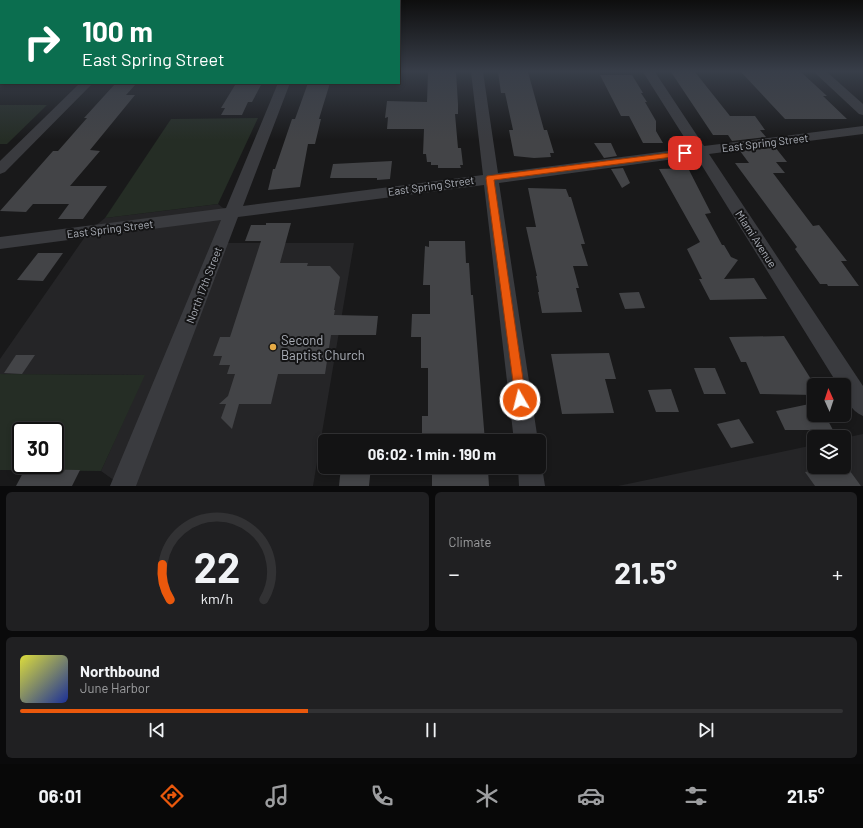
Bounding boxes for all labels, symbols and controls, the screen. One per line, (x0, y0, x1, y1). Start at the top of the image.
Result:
text: 100 m (82, 14, 153, 48)
icon: right (16, 16, 68, 68)
text: East Spring Street (82, 48, 225, 70)
street label: East Spring Street (721, 131, 809, 154)
pin (668, 136, 702, 170)
icon: arrive (674, 142, 696, 164)
street label: East Spring Street (387, 173, 475, 198)
street label: Miami Avenue (733, 208, 780, 270)
street label: East Spring Street (66, 217, 154, 240)
street label: North 17th Street (183, 245, 224, 325)
place label: Second Baptist Church (281, 332, 365, 363)
marker: Second Baptist Church (268, 342, 278, 352)
north arrow (807, 378, 851, 422)
map controls (807, 378, 851, 474)
position arrow (499, 379, 541, 421)
speed limit sign: 30 (12, 422, 64, 474)
button: layers (807, 430, 851, 474)
text: 06:02 · 1 min · 190 m (368, 445, 496, 463)
text: Climate (449, 534, 492, 550)
text: 22 (194, 540, 241, 590)
text: 21.5° (614, 554, 677, 590)
text: − (449, 560, 460, 586)
text: + (832, 560, 843, 586)
text: km/h (201, 589, 233, 606)
text: Northbound (80, 662, 160, 680)
text: June Harbor (80, 680, 150, 696)
icon: previous (146, 719, 168, 741)
icon: pause (420, 719, 442, 741)
icon: next (695, 719, 717, 741)
icon: directions (158, 782, 186, 810)
icon: music (263, 782, 291, 810)
icon: phone (368, 782, 396, 810)
icon: climate (473, 782, 501, 810)
icon: car (577, 782, 605, 810)
icon: filters (682, 782, 710, 810)
text: 06:01 (38, 785, 81, 807)
text: 21.5° (787, 785, 825, 807)

